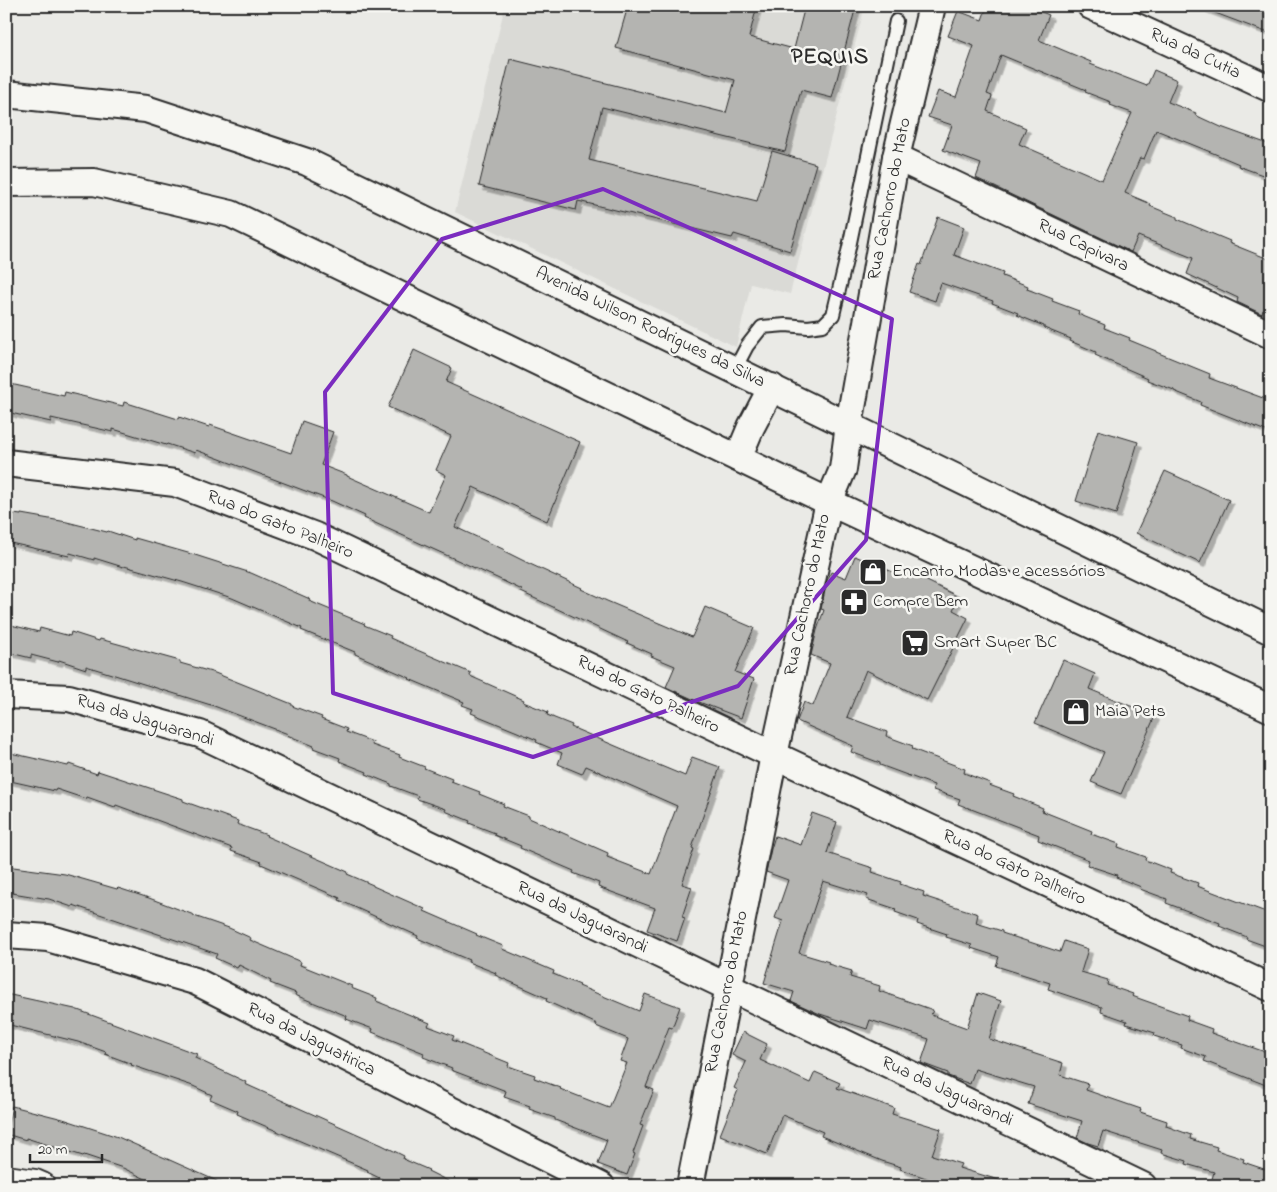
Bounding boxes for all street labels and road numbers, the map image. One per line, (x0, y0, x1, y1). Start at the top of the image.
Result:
street label: Rua da Cutia (1145, 22, 1245, 86)
street label: Rua Cachorro do Mato (861, 116, 919, 282)
street label: Rua Capivara (1033, 213, 1133, 279)
street label: Avenida Wilson Rodrigues da Silva (530, 261, 770, 396)
street label: Rua do Gato Palheiro (203, 484, 357, 566)
street label: Rua Cachorro do Mato (778, 512, 838, 678)
street label: Rua do Gato Palheiro (572, 649, 724, 741)
street label: Rua da Jaguarandi (73, 688, 217, 755)
street label: Rua do Gato Palheiro (938, 823, 1090, 913)
street label: Rua da Jaguarandi (512, 875, 652, 962)
street label: Rua Cachorro do Mato (698, 909, 756, 1075)
street label: Rua da Jaguatirica (242, 996, 380, 1085)
street label: Rua da Jaguarandi (876, 1050, 1017, 1135)

